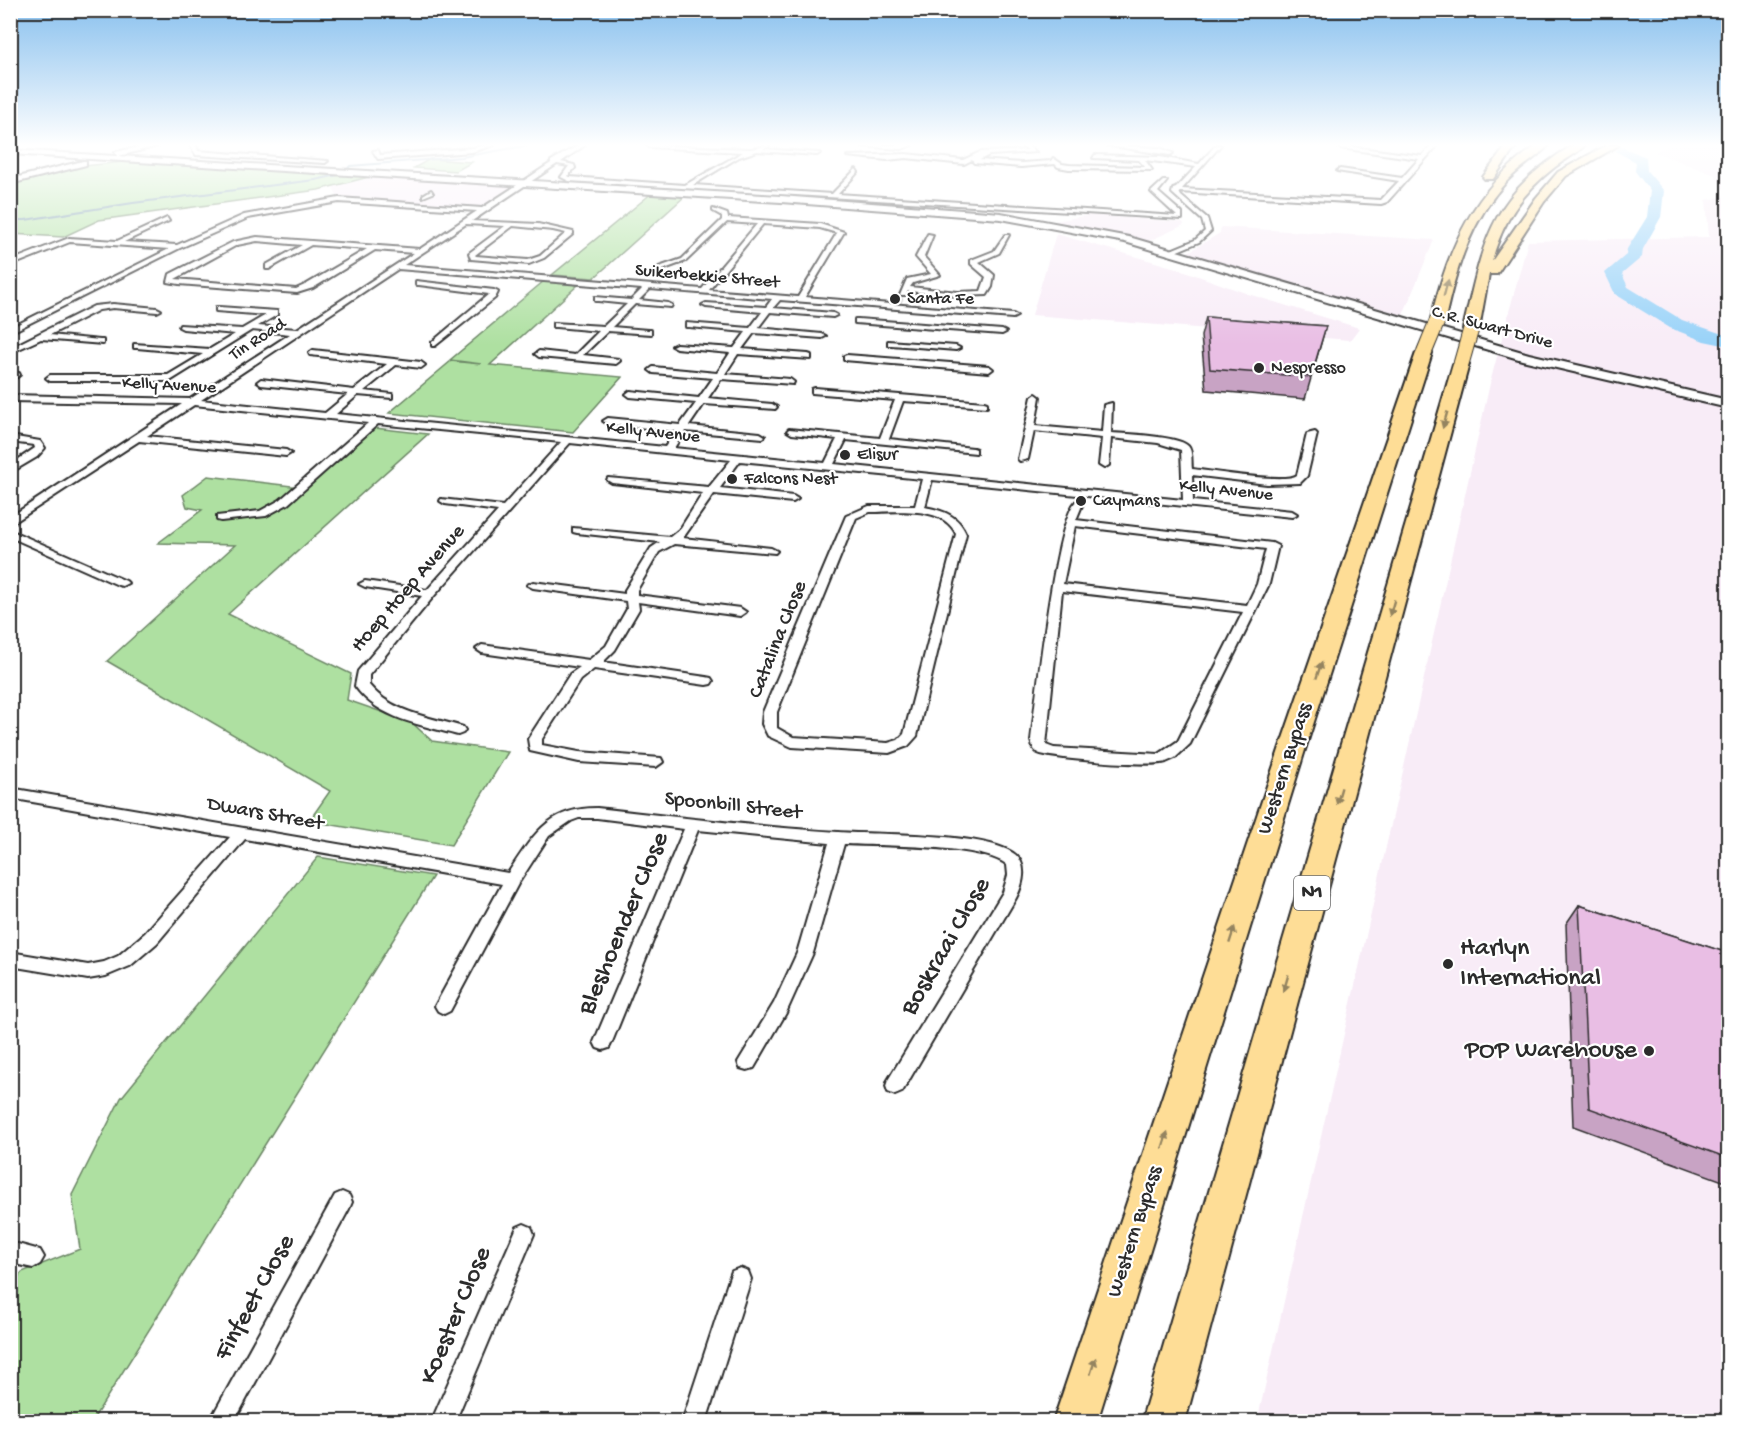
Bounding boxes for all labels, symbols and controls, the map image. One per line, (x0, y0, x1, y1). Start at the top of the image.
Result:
street label: Suikerbekkie Street (634, 260, 782, 294)
one-way arrow (1442, 279, 1451, 297)
place label: Santa Fe (907, 289, 975, 310)
marker: Santa Fe (888, 292, 902, 306)
street label: C.R. Swart Drive (1429, 302, 1555, 354)
street label: Tin Road (225, 313, 291, 366)
place label: Nespresso (1271, 358, 1346, 379)
marker: Nespresso (1252, 361, 1266, 375)
street label: Kelly Avenue (121, 373, 217, 399)
one-way arrow (1440, 411, 1449, 429)
street label: Kelly Avenue (605, 418, 702, 448)
place label: Elisur (857, 445, 899, 466)
marker: Elisur (838, 448, 852, 462)
place label: Falcons Nest (743, 469, 839, 490)
marker: Falcons Nest (725, 472, 739, 486)
street label: Kelly Avenue (1178, 476, 1275, 506)
place label: Caymans (1093, 491, 1161, 512)
marker: Caymans (1074, 494, 1088, 508)
street label: Hoep Hoep Avenue (347, 519, 472, 658)
street label: Catalina Close (744, 577, 814, 702)
one-way arrow (1387, 599, 1396, 617)
one-way arrow (1314, 660, 1324, 678)
street label: Western Bypass (1253, 699, 1319, 838)
street label: Spoonbill Street (663, 787, 805, 827)
one-way arrow (1334, 787, 1343, 805)
street label: Dwars Street (203, 792, 328, 838)
street label: Bleshoender Close (572, 827, 678, 1021)
street label: Boskraai Close (895, 872, 999, 1022)
road number: N1 (1294, 876, 1330, 910)
one-way arrow (1228, 926, 1237, 944)
place label: Harlyn International (1460, 934, 1601, 995)
marker: Harlyn International (1441, 957, 1455, 971)
one-way arrow (1281, 974, 1291, 993)
place label: POP Warehouse (1464, 1036, 1638, 1067)
marker: POP Warehouse (1642, 1044, 1656, 1058)
one-way arrow (1161, 1131, 1170, 1149)
street label: Western Bypass (1103, 1162, 1169, 1301)
street label: Finfeet Close (208, 1229, 304, 1367)
street label: Koester Close (414, 1242, 500, 1389)
one-way arrow (1089, 1357, 1098, 1375)

